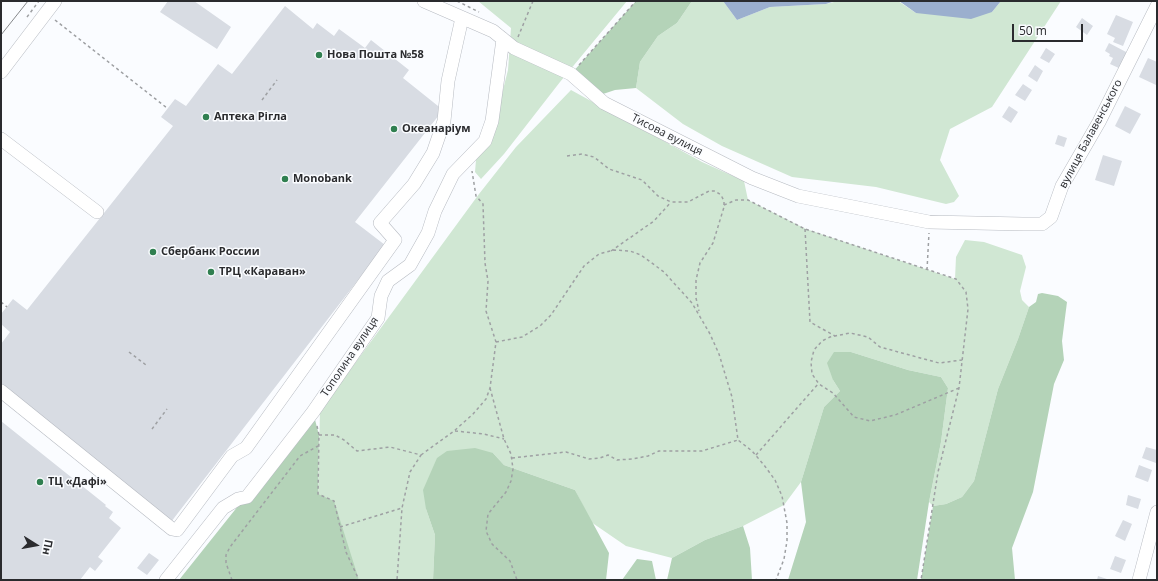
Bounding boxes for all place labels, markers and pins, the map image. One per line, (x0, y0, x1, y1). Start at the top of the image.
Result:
place label: Нова Пошта №58 (327, 48, 424, 62)
marker: Нова Пошта №58 (314, 50, 324, 60)
place label: Аптека Рігла (214, 110, 287, 124)
marker: Аптека Рігла (201, 112, 211, 122)
place label: Океанаріум (402, 122, 470, 136)
marker: Океанаріум (389, 124, 399, 134)
place label: Monobank (293, 172, 352, 186)
marker: Monobank (280, 174, 290, 184)
place label: Сбербанк России (161, 245, 260, 259)
marker: Сбербанк России (148, 247, 158, 257)
place label: ТРЦ «Караван» (219, 265, 306, 279)
marker: ТРЦ «Караван» (206, 267, 216, 277)
place label: ТЦ «Дафі» (48, 475, 107, 489)
marker: ТЦ «Дафі» (35, 477, 45, 487)

